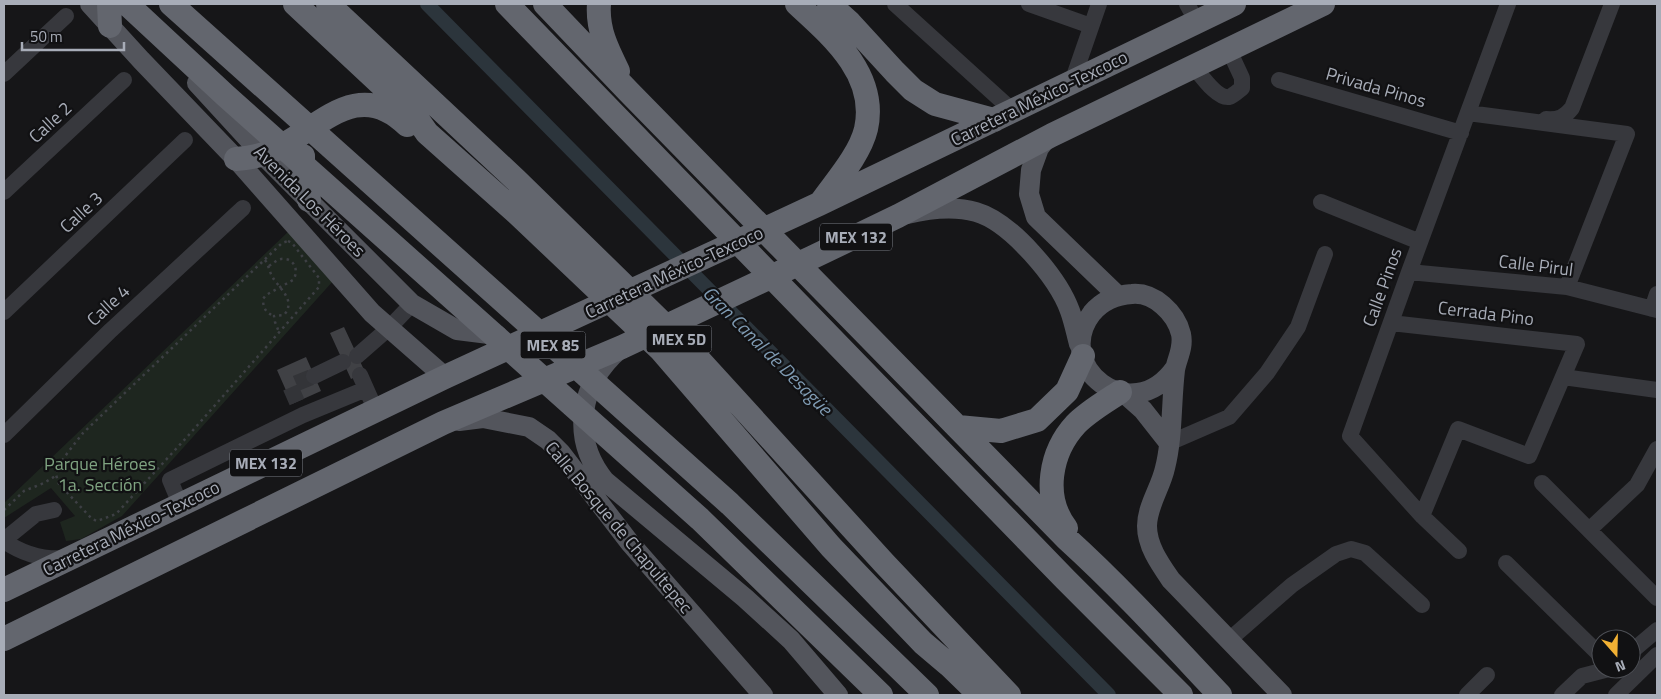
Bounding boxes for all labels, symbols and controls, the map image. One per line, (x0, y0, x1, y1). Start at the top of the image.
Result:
scale bar (22, 20, 125, 52)
text: 50 m (30, 25, 63, 48)
street label: Carretera México-Texcoco (946, 43, 1132, 153)
street label: Privada Pinos (1323, 60, 1429, 114)
street label: Calle 2 (22, 95, 78, 149)
street label: Avenida Los Héroes (248, 139, 372, 263)
street label: Calle 3 (53, 185, 109, 239)
street label: Carretera México-Texcoco (580, 219, 768, 325)
road number: MEX 132 (820, 223, 892, 250)
street label: Calle Pinos (1355, 244, 1409, 330)
street label: Calle Pirul (1497, 247, 1575, 283)
street label: Calle 4 (80, 278, 136, 332)
water label: Gran Canal de Desagüe (696, 278, 840, 422)
street label: Cerrada Pino (1436, 294, 1536, 332)
road number: MEX 5D (646, 326, 712, 352)
road number: MEX 85 (520, 332, 586, 358)
street label: Calle Bosque de Chapultepec (539, 435, 699, 619)
road number: MEX 132 (230, 449, 302, 476)
park label: Parque Héroes 1a. Sección (44, 450, 156, 498)
street label: Carretera México-Texcoco (38, 473, 224, 583)
north arrow (1591, 629, 1641, 679)
text: N (1612, 655, 1629, 678)

